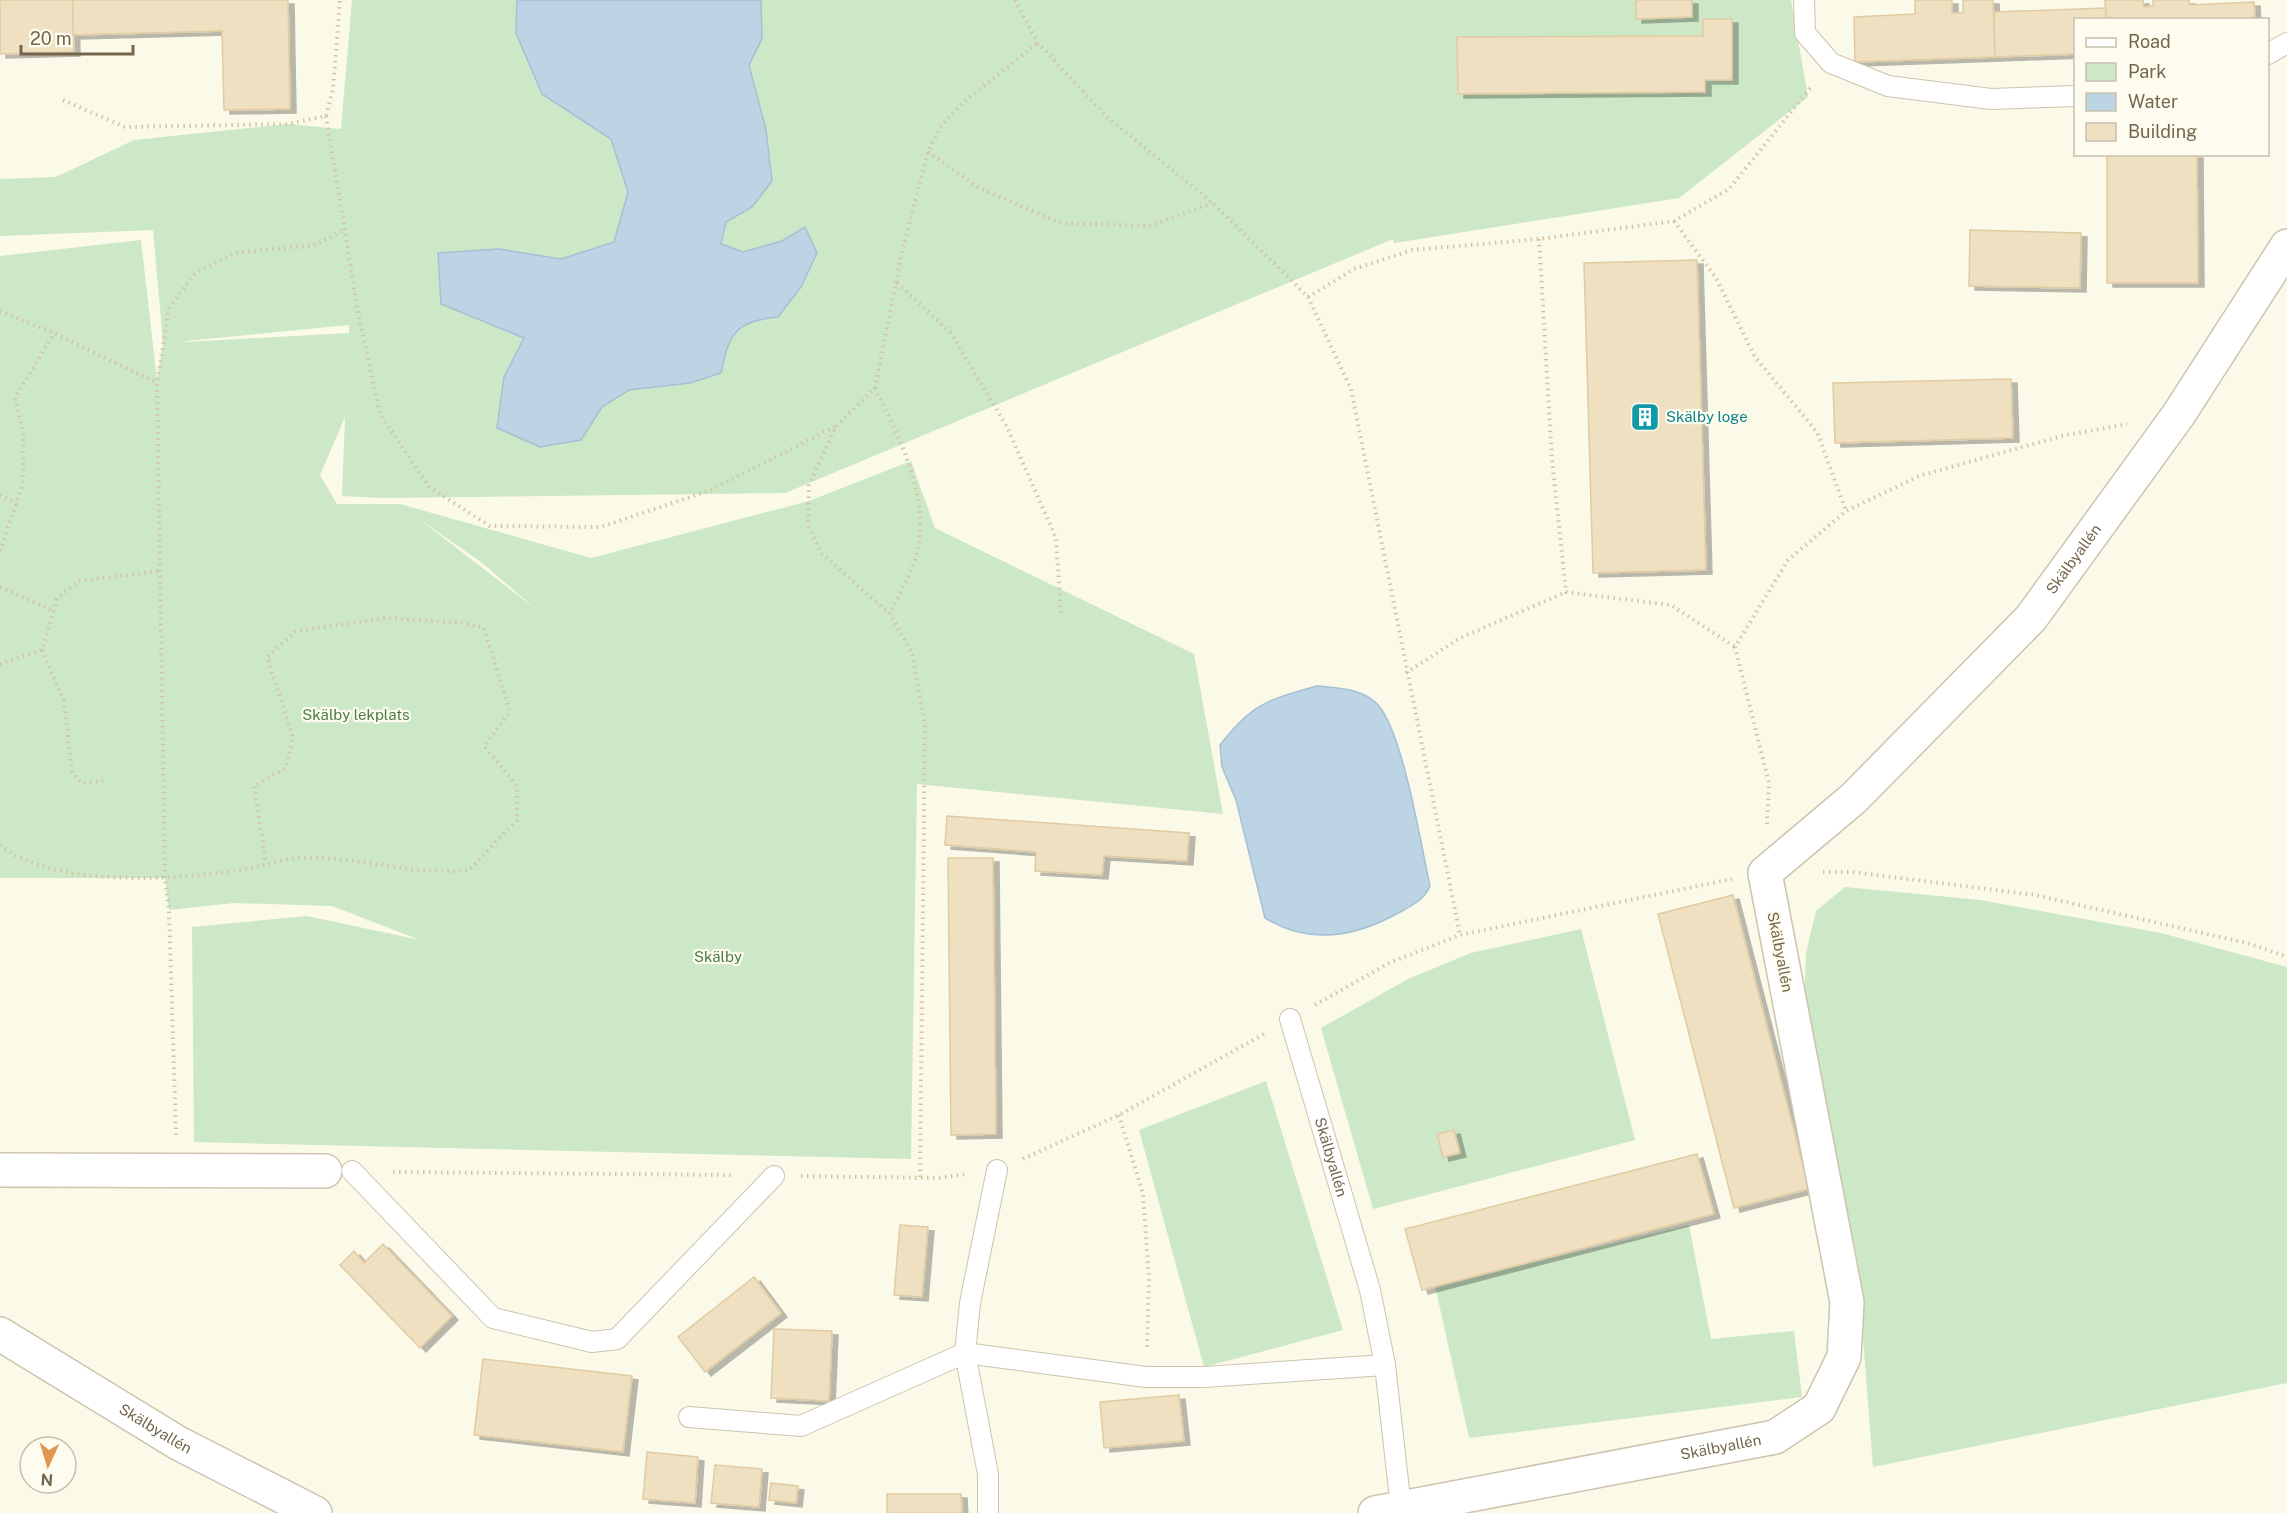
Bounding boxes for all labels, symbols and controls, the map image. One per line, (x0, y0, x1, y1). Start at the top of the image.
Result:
scale bar (21, 18, 134, 56)
legend (2074, 18, 2269, 156)
text: 20 m (30, 28, 72, 49)
text: Road (2128, 31, 2171, 52)
text: Park (2128, 61, 2166, 82)
text: Water (2128, 91, 2178, 112)
text: Building (2128, 121, 2197, 142)
building icon: Skälby loge (1629, 401, 1661, 433)
place label: Skälby loge (1666, 408, 1748, 425)
street label: Skälbyallén (2042, 521, 2104, 597)
park label: Skälby lekplats (302, 706, 410, 723)
street label: Skälbyallén (1764, 910, 1797, 994)
park label: Skälby (694, 948, 742, 965)
street label: Skälbyallén (1312, 1115, 1351, 1199)
street label: Skälbyallén (116, 1400, 195, 1457)
street label: Skälbyallén (1679, 1431, 1762, 1463)
north arrow (18, 1435, 78, 1495)
text: N (40, 1470, 54, 1489)

